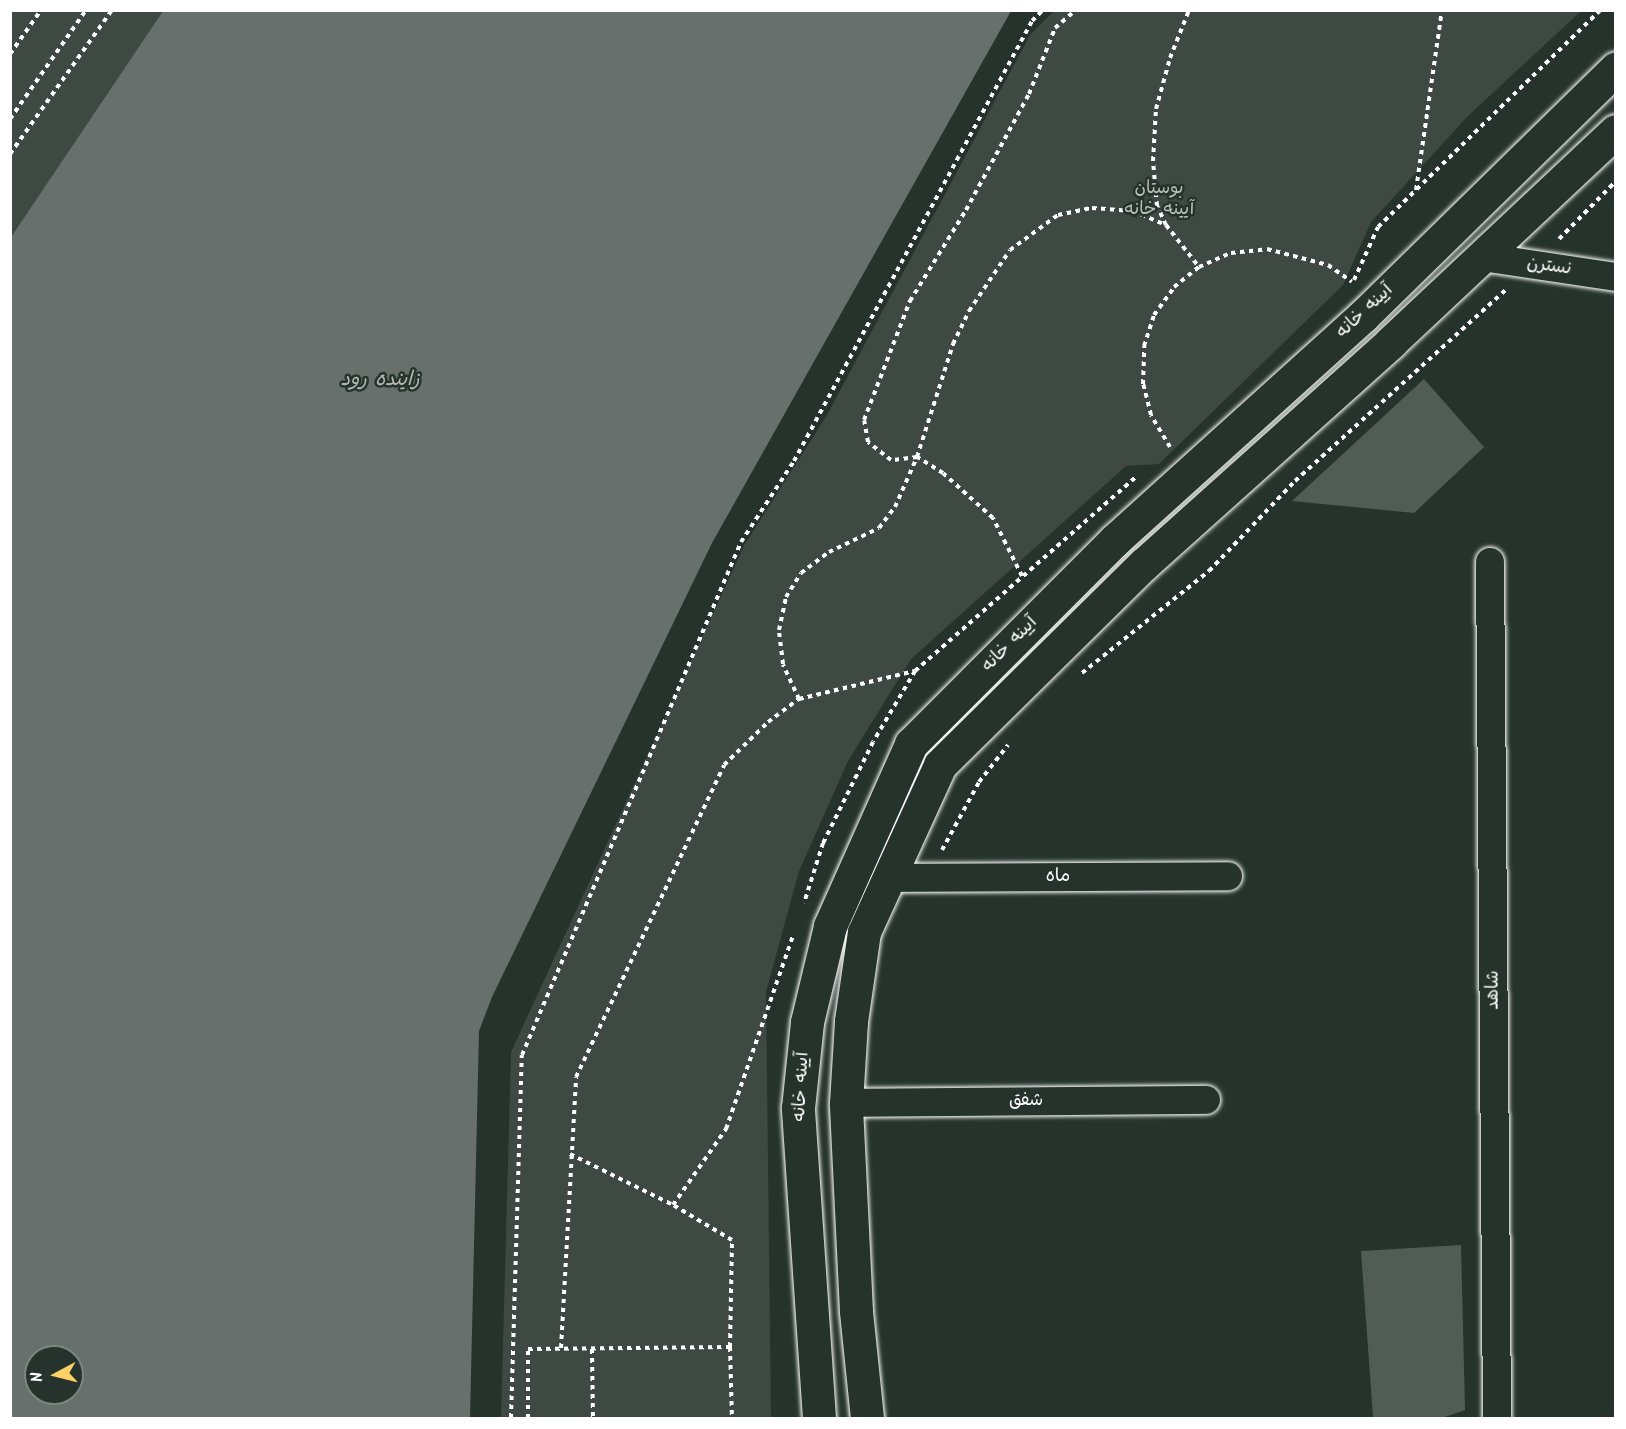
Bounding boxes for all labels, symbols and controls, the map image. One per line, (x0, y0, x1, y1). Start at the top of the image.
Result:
park label: بوستان آیینه خانه (1124, 179, 1194, 222)
street label: نسترن (1525, 253, 1573, 281)
street label: آیینه خانه (1332, 280, 1398, 344)
water label: زاینده رود (340, 368, 420, 392)
street label: آیینه خانه (978, 613, 1042, 677)
street label: ماه (1046, 866, 1070, 888)
street label: شاهد (1483, 970, 1505, 1010)
street label: آیینه خانه (789, 1051, 815, 1123)
street label: شفق (1009, 1090, 1043, 1112)
north arrow (24, 1345, 84, 1405)
text: N (25, 1370, 51, 1384)

